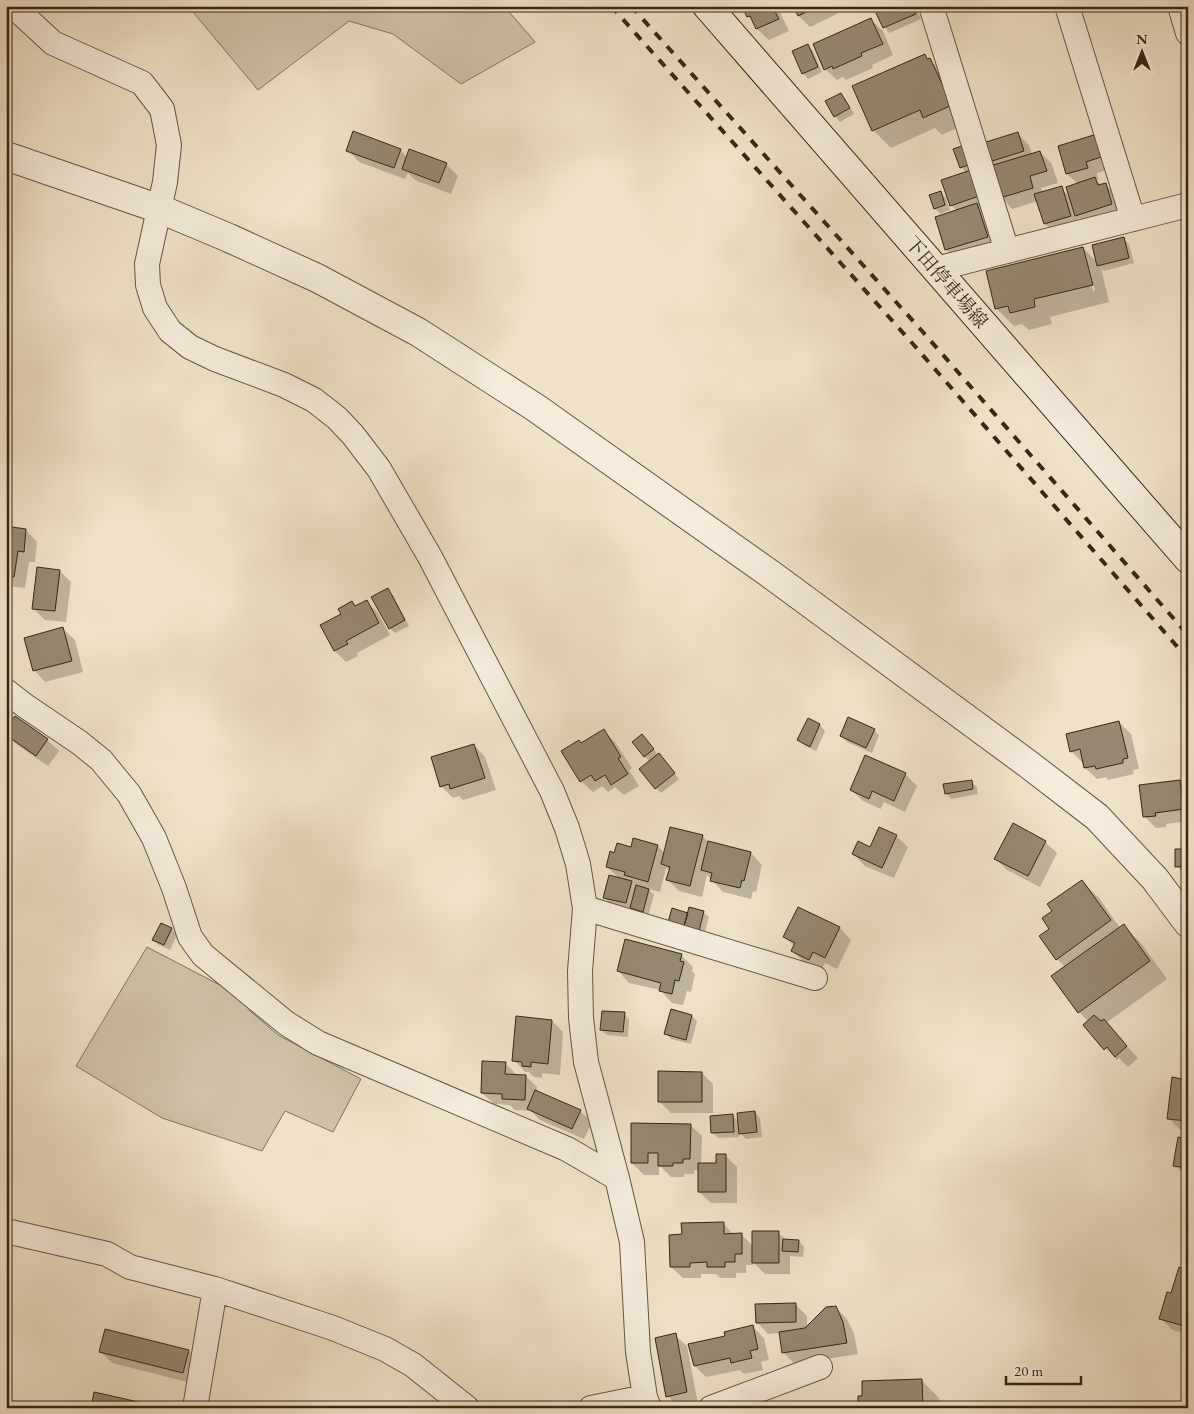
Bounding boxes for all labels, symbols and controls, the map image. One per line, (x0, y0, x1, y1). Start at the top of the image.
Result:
north arrow (1116, 28, 1166, 78)
text: N (1136, 30, 1148, 48)
street label: 下田停車場線 (900, 231, 993, 334)
scale bar (1006, 1354, 1082, 1386)
text: 20 m (1014, 1361, 1043, 1380)

